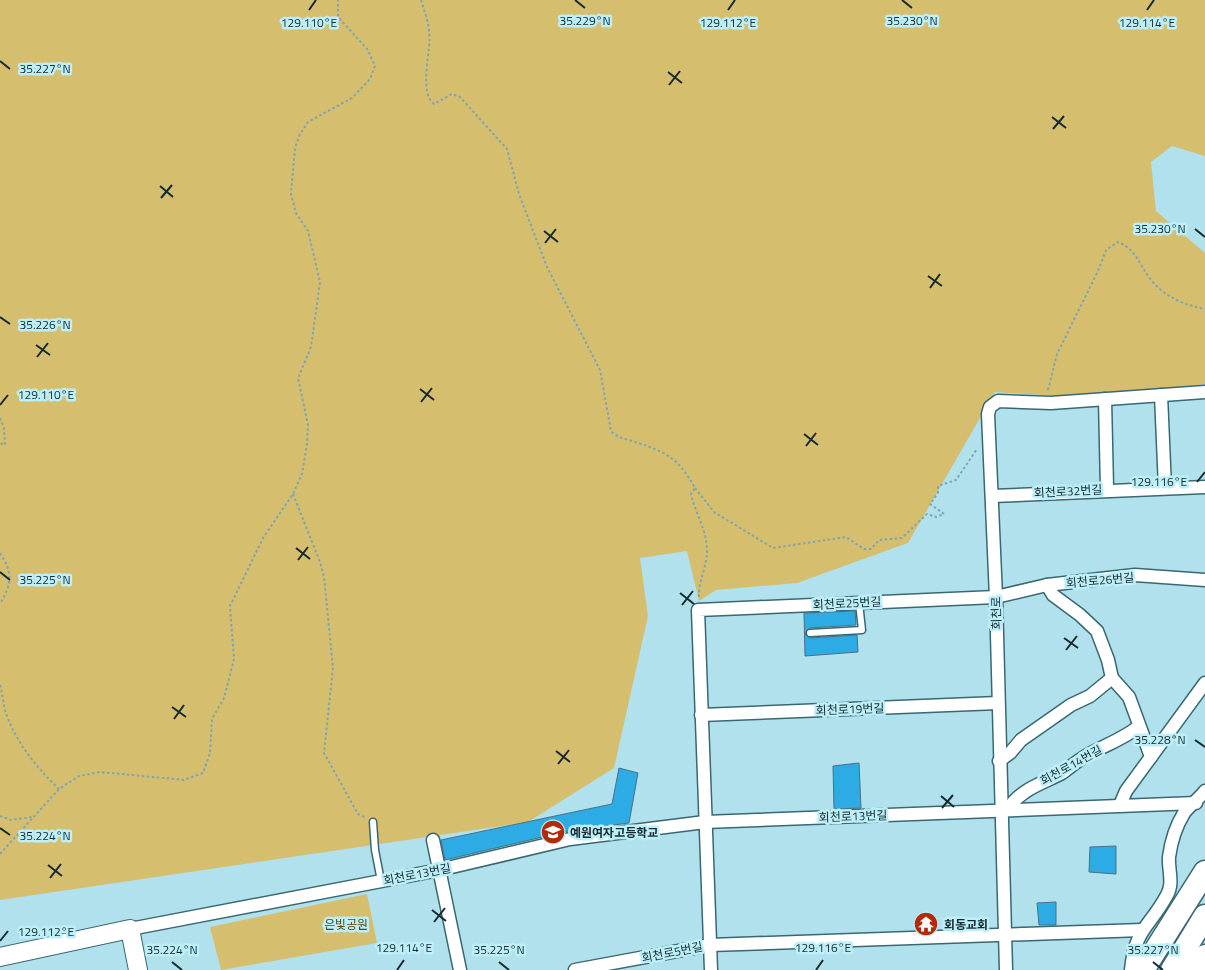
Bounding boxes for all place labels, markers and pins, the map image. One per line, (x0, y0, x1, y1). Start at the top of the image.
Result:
school or university icon: 예원여자고등학교 (540, 819, 566, 845)
place label: 예원여자고등학교 (570, 823, 658, 842)
temple icon: 회동교회 (913, 911, 939, 937)
place label: 회동교회 (944, 915, 988, 934)

